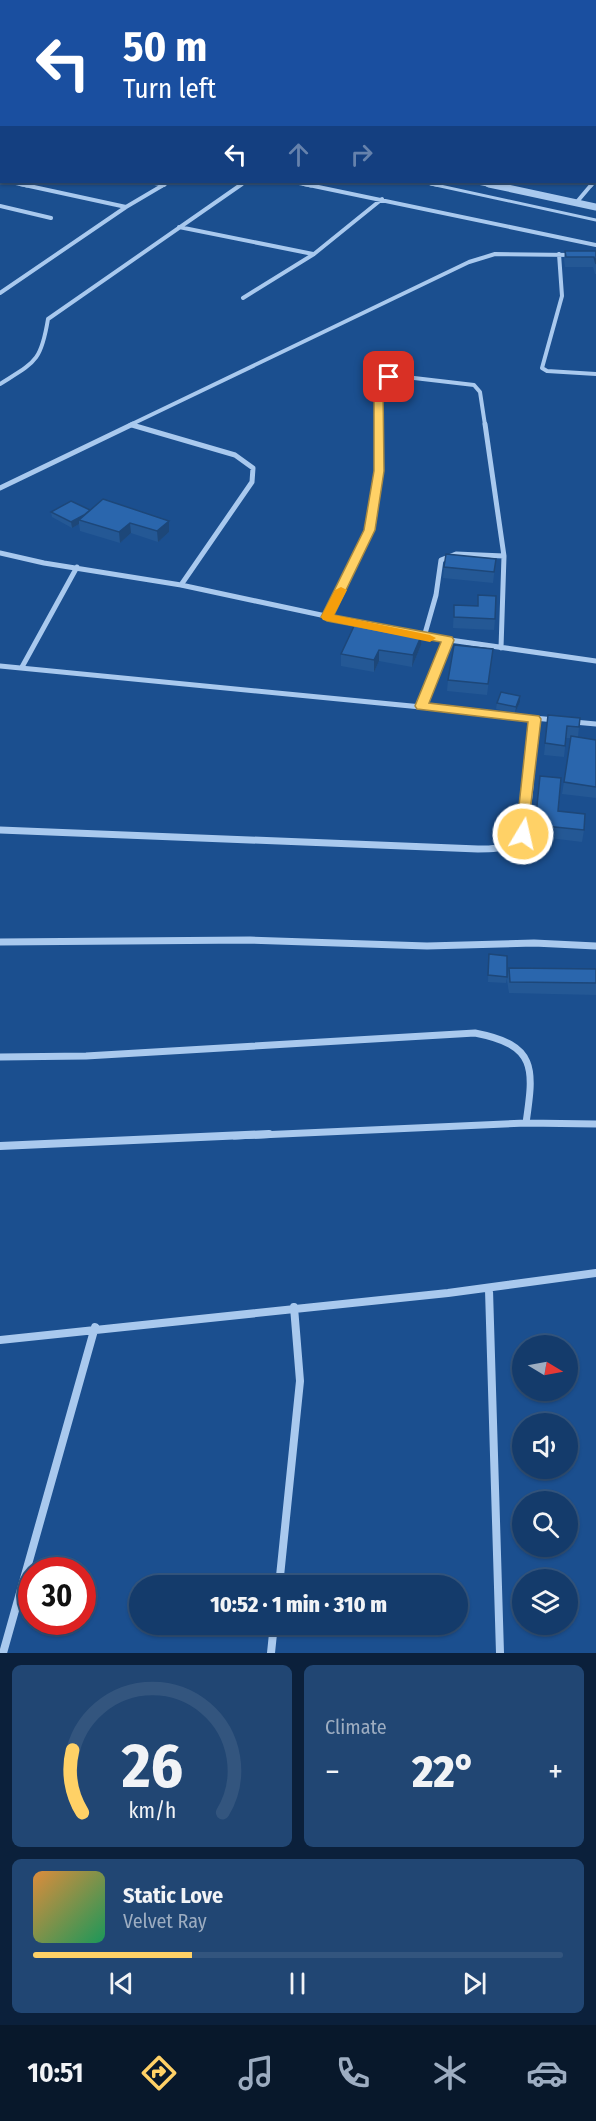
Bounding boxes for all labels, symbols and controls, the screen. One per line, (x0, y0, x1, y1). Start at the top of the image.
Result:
text: 50 m (123, 22, 207, 72)
icon: left (24, 24, 102, 102)
text: Turn left (123, 73, 216, 105)
icon: left (219, 138, 252, 171)
icon: ahead (282, 138, 315, 171)
icon: right (345, 138, 378, 171)
pin (363, 351, 414, 402)
icon: arrive (372, 360, 405, 393)
position arrow (491, 802, 555, 866)
north arrow (512, 1335, 578, 1401)
map controls (512, 1335, 578, 1635)
button: sound (512, 1413, 578, 1479)
button: search (512, 1491, 578, 1557)
speed limit sign: 30 (18, 1557, 96, 1635)
button: layers (512, 1569, 578, 1635)
text: 10:52 · 1 min · 310 m (210, 1591, 387, 1618)
text: Climate (325, 1715, 387, 1739)
text: 26 (120, 1729, 183, 1804)
text: 22° (412, 1745, 476, 1799)
text: − (325, 1752, 340, 1792)
text: + (548, 1752, 563, 1792)
text: km/h (128, 1798, 176, 1824)
text: Static Love (123, 1882, 223, 1909)
text: Velvet Ray (123, 1909, 207, 1933)
icon: previous (105, 1967, 138, 2000)
icon: pause (281, 1967, 314, 2000)
icon: next (458, 1967, 491, 2000)
icon: directions (138, 2052, 180, 2094)
icon: music (235, 2052, 277, 2094)
icon: phone (332, 2052, 374, 2094)
icon: climate (429, 2052, 471, 2094)
icon: car (526, 2052, 568, 2094)
text: 10:51 (28, 2057, 83, 2089)

